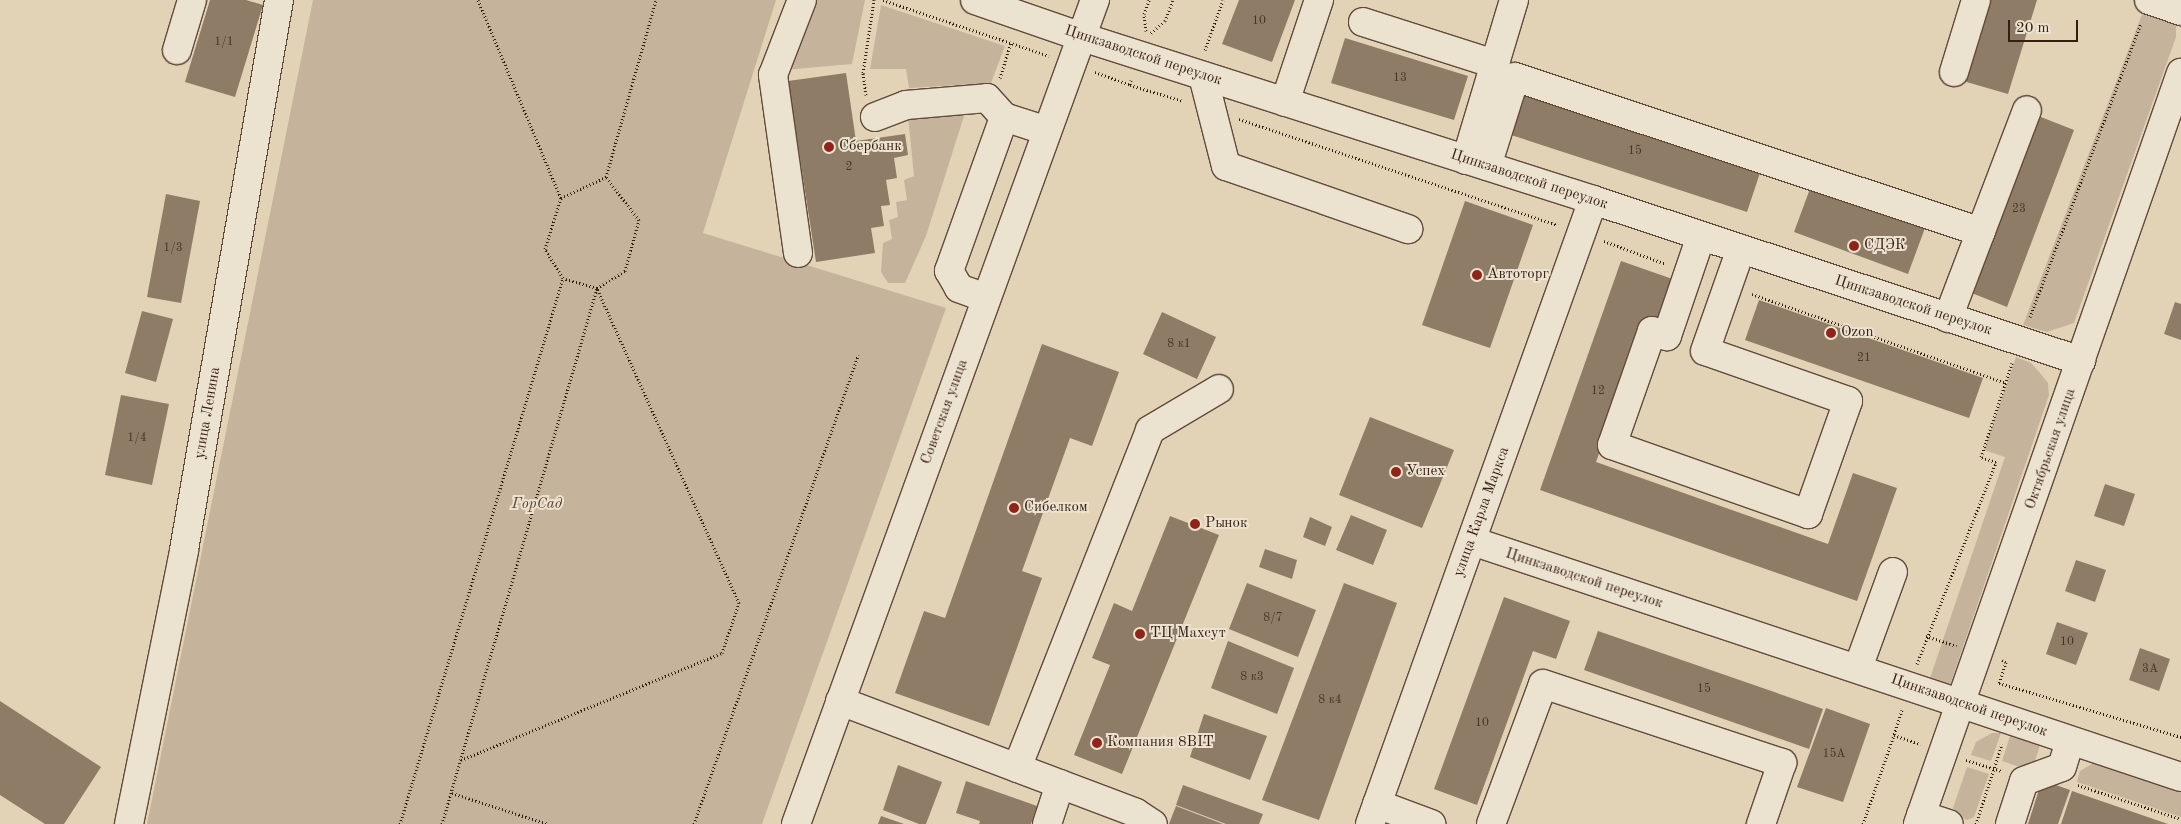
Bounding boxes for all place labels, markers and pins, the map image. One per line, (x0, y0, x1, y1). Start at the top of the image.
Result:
place label: Сбербанк (839, 138, 902, 156)
marker: Сбербанк (823, 141, 835, 153)
place label: СДЭК (1864, 237, 1906, 255)
marker: СДЭК (1848, 240, 1860, 252)
place label: Автоторг (1487, 266, 1549, 284)
marker: Автоторг (1471, 269, 1483, 281)
place label: Ozon (1841, 324, 1874, 342)
marker: Ozon (1825, 327, 1837, 339)
place label: Успех (1406, 463, 1445, 481)
marker: Успех (1390, 466, 1402, 478)
place label: Сибелком (1024, 499, 1088, 517)
marker: Сибелком (1008, 502, 1020, 514)
place label: Рынок (1205, 515, 1248, 533)
marker: Рынок (1189, 518, 1201, 530)
place label: ТЦ Махсут (1150, 625, 1226, 643)
marker: ТЦ Махсут (1134, 628, 1146, 640)
place label: Компания 8BIT (1107, 734, 1214, 752)
marker: Компания 8BIT (1091, 737, 1103, 749)

